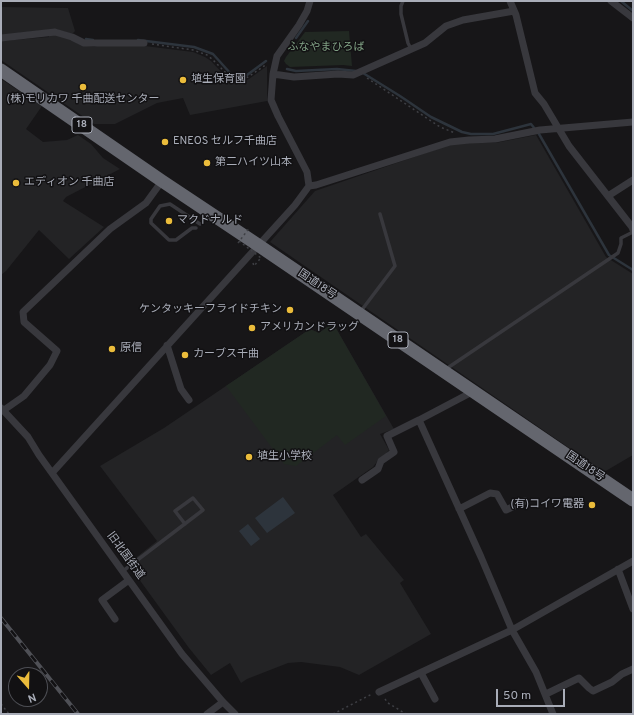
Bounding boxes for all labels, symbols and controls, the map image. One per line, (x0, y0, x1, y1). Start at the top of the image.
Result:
park label: ふなやまひろば (288, 41, 364, 55)
place label: 埴生保育園 (191, 73, 246, 87)
marker: 埴生保育園 (178, 75, 188, 85)
marker: (株)モリカワ 千曲配送センター (78, 82, 88, 92)
place label: (株)モリカワ 千曲配送センター (6, 93, 160, 107)
road number: 18 (72, 117, 92, 133)
place label: ENEOS セルフ千曲店 (173, 135, 277, 149)
marker: ENEOS セルフ千曲店 (160, 137, 170, 147)
place label: 第二ハイツ山本 (215, 156, 292, 170)
marker: 第二ハイツ山本 (202, 158, 212, 168)
place label: エディオン 千曲店 (24, 176, 115, 190)
marker: エディオン 千曲店 (11, 178, 21, 188)
place label: マクドナルド (177, 214, 243, 228)
marker: マクドナルド (164, 216, 174, 226)
street label: 国道18号 (295, 267, 339, 303)
place label: ケンタッキーフライドチキン (139, 303, 282, 317)
marker: ケンタッキーフライドチキン (285, 305, 295, 315)
place label: アメリカンドラッグ (260, 321, 359, 335)
marker: アメリカンドラッグ (247, 323, 257, 333)
road number: 18 (388, 332, 408, 348)
place label: 原信 (120, 342, 142, 356)
marker: 原信 (107, 344, 117, 354)
place label: カーブス千曲 (193, 348, 259, 362)
marker: カーブス千曲 (180, 350, 190, 360)
street label: 国道18号 (563, 449, 607, 485)
place label: 埴生小学校 (257, 450, 312, 464)
marker: 埴生小学校 (244, 452, 254, 462)
place label: (有)コイワ電器 (510, 498, 584, 512)
marker: (有)コイワ電器 (587, 500, 597, 510)
street label: 旧北国街道 (103, 530, 147, 582)
north arrow (8, 667, 48, 707)
scale bar (498, 681, 567, 707)
text: 50 m (503, 688, 531, 704)
text: N (26, 689, 38, 705)

